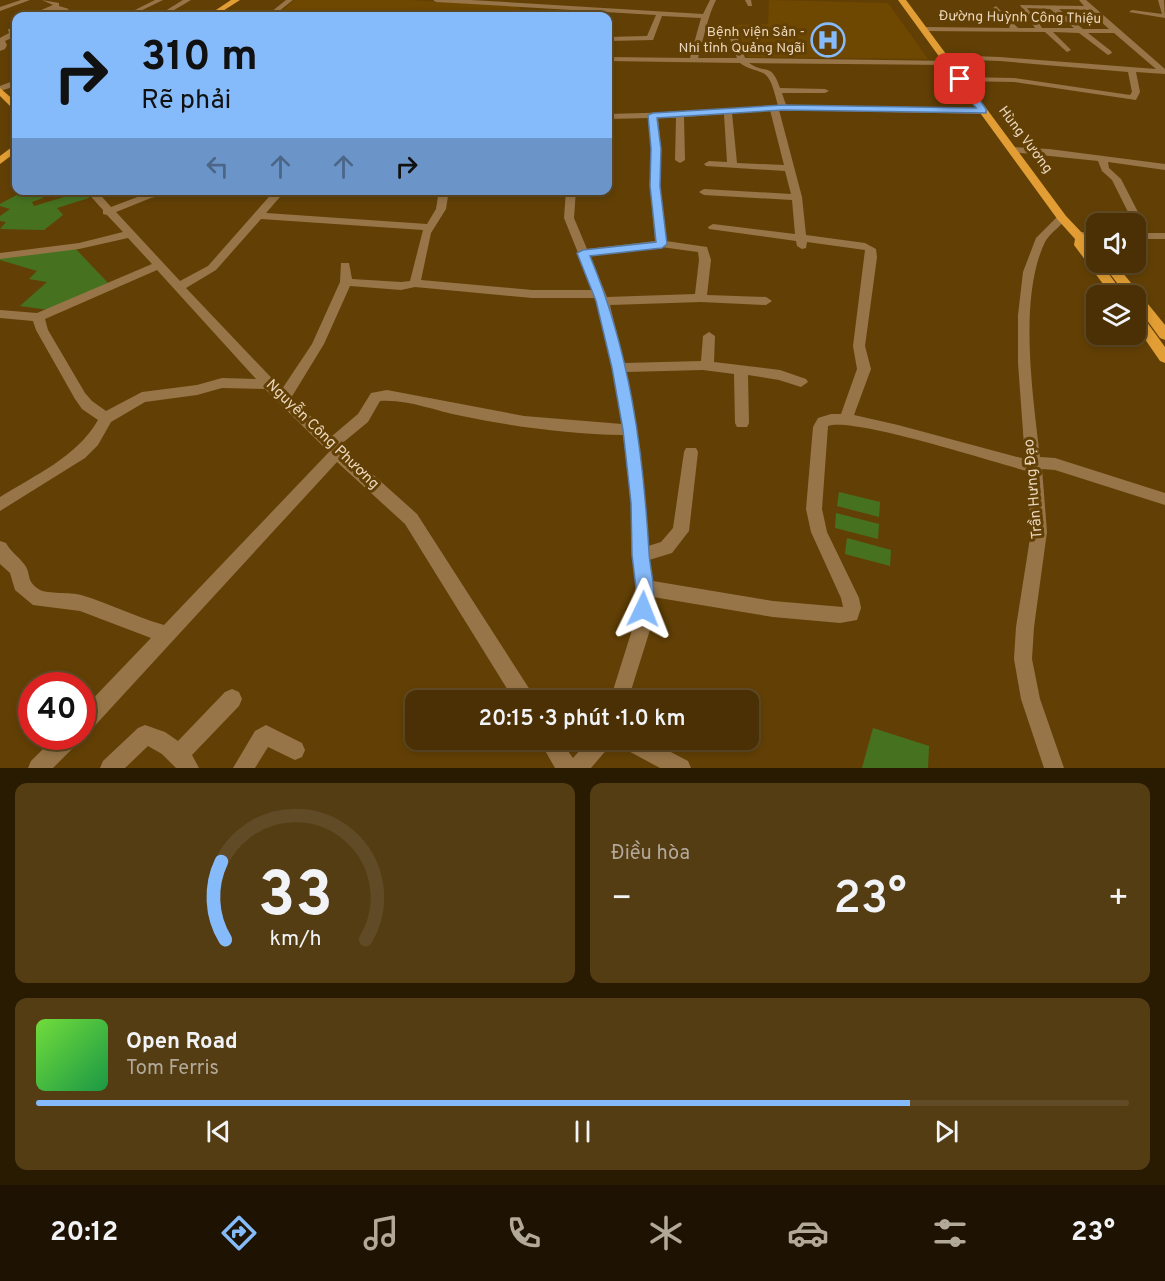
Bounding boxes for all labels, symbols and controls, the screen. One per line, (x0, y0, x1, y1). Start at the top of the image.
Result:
street label: Đường Huỳnh Công Thiệu (939, 8, 1101, 28)
hospital icon: Bệnh viện Sản - Nhi tỉnh Quảng Ngãi (810, 22, 846, 58)
place label: Bệnh viện Sản - Nhi tỉnh Quảng Ngãi (679, 24, 805, 57)
text: 310 m (141, 32, 258, 85)
icon: right (42, 36, 120, 114)
pin (934, 53, 985, 104)
icon: arrive (943, 62, 976, 95)
text: Rẽ phải (141, 84, 231, 118)
street label: Hùng Vương (994, 103, 1056, 177)
icon: left (201, 150, 234, 183)
icon: ahead (264, 150, 297, 183)
icon: ahead (327, 150, 360, 183)
icon: right (390, 150, 423, 183)
map controls (1086, 213, 1146, 345)
button: sound (1086, 213, 1146, 273)
button: layers (1086, 285, 1146, 345)
street label: Nguyễn Công Phương (261, 375, 384, 494)
street label: Trần Hưng Đạo (1019, 438, 1048, 540)
position arrow (611, 577, 675, 641)
speed limit sign: 40 (18, 672, 96, 750)
text: 20:15 · 3 phút · 1.0 km (479, 706, 685, 733)
text: Điều hòa (611, 841, 690, 867)
text: 33 (258, 859, 332, 938)
text: 23° (833, 872, 907, 929)
text: − (611, 879, 632, 921)
text: + (1108, 879, 1129, 921)
text: km/h (269, 926, 321, 953)
text: Open Road (126, 1029, 238, 1056)
text: Tom Ferris (126, 1056, 219, 1082)
icon: previous (202, 1115, 235, 1148)
icon: pause (566, 1115, 599, 1148)
icon: next (930, 1115, 963, 1148)
icon: directions (218, 1212, 260, 1254)
icon: music (360, 1212, 402, 1254)
icon: phone (503, 1212, 545, 1254)
icon: climate (645, 1212, 687, 1254)
icon: car (787, 1212, 829, 1254)
icon: filters (929, 1212, 971, 1254)
text: 20:12 (50, 1216, 118, 1250)
text: 23° (1071, 1216, 1115, 1250)

